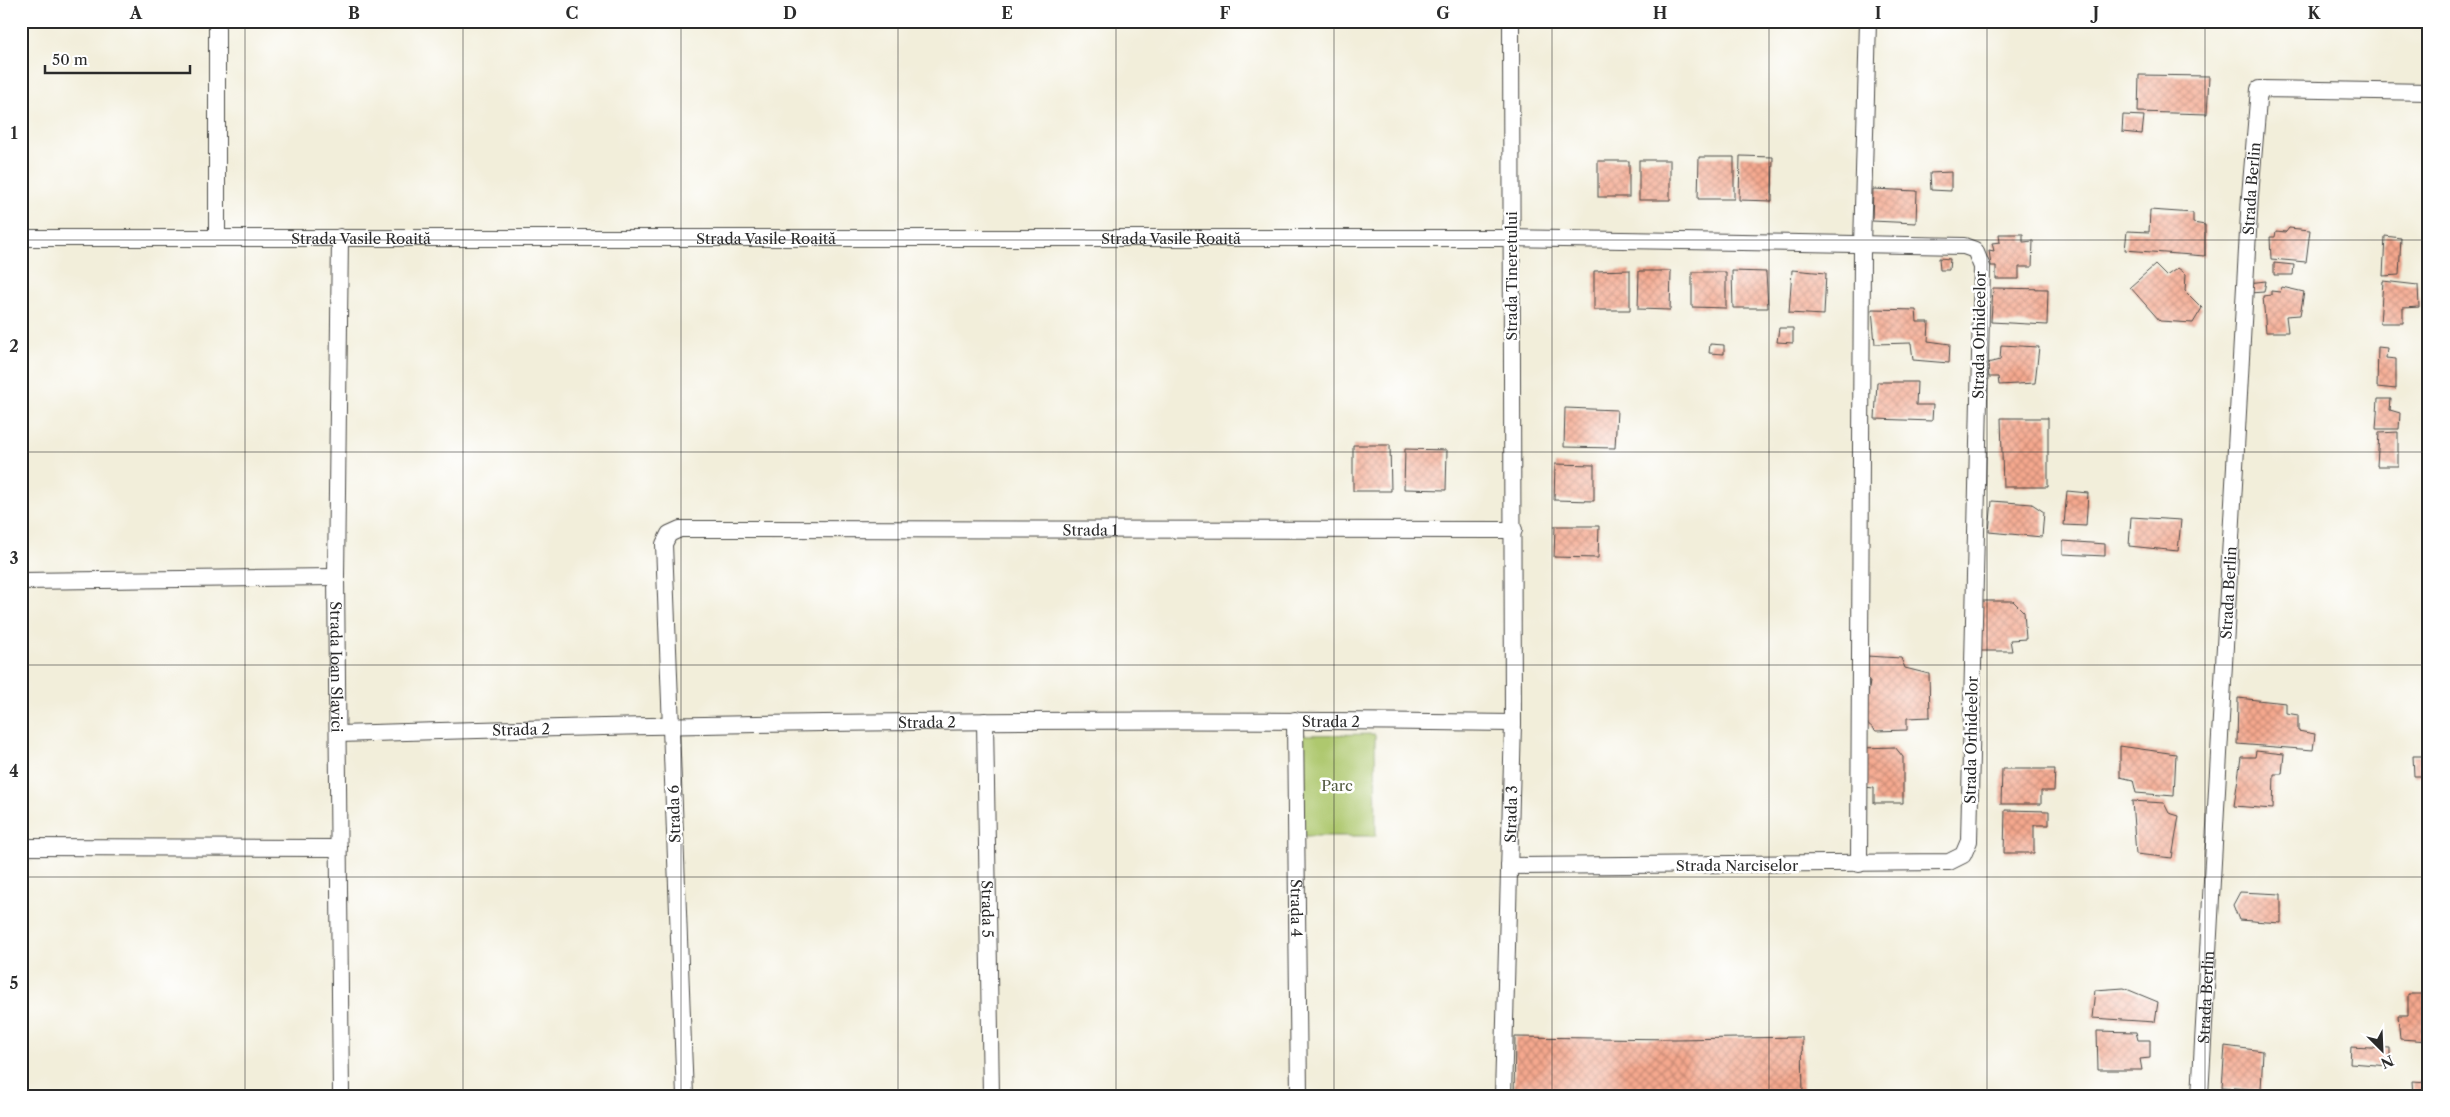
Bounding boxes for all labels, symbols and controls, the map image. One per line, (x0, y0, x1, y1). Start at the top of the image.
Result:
text: A (129, 3, 143, 23)
text: B (348, 3, 360, 23)
text: C (566, 3, 578, 23)
text: D (783, 3, 797, 23)
text: E (1001, 3, 1013, 23)
text: F (1220, 3, 1231, 23)
text: G (1436, 3, 1450, 23)
text: H (1653, 3, 1667, 23)
text: I (1875, 3, 1882, 23)
text: J (2090, 3, 2099, 23)
text: K (2308, 3, 2322, 23)
scale bar (45, 42, 190, 74)
text: 50 m (52, 50, 88, 69)
text: 1 (10, 123, 18, 143)
street label: Strada Berlin (2238, 141, 2264, 235)
street label: Strada Tineretului (1502, 211, 1521, 341)
street label: Strada Vasile Roaită (291, 229, 431, 248)
street label: Strada Vasile Roaită (696, 229, 836, 248)
street label: Strada Vasile Roaită (1101, 229, 1241, 248)
street label: Strada Orhideelor (1968, 270, 1990, 399)
text: 2 (9, 336, 19, 356)
street label: Strada 1 (1062, 520, 1119, 539)
street label: Strada Berlin (2216, 545, 2240, 640)
text: 3 (9, 548, 19, 568)
street label: Strada Ioan Slavici (327, 601, 347, 733)
street label: Strada Orhideelor (1960, 675, 1982, 804)
street label: Strada 2 (1302, 711, 1360, 731)
street label: Strada 2 (898, 712, 956, 732)
street label: Strada 2 (492, 719, 550, 739)
text: 4 (9, 761, 19, 781)
park label: Parc (1321, 776, 1353, 795)
street label: Strada 6 (663, 784, 685, 843)
street label: Strada 3 (1500, 785, 1521, 843)
street label: Strada Narciselor (1676, 856, 1799, 875)
street label: Strada 4 (1287, 879, 1307, 937)
street label: Strada 5 (978, 880, 998, 938)
street label: Strada Berlin (2193, 950, 2218, 1044)
text: 5 (10, 973, 19, 993)
north arrow (2358, 1024, 2408, 1074)
text: N (2378, 1051, 2397, 1073)

